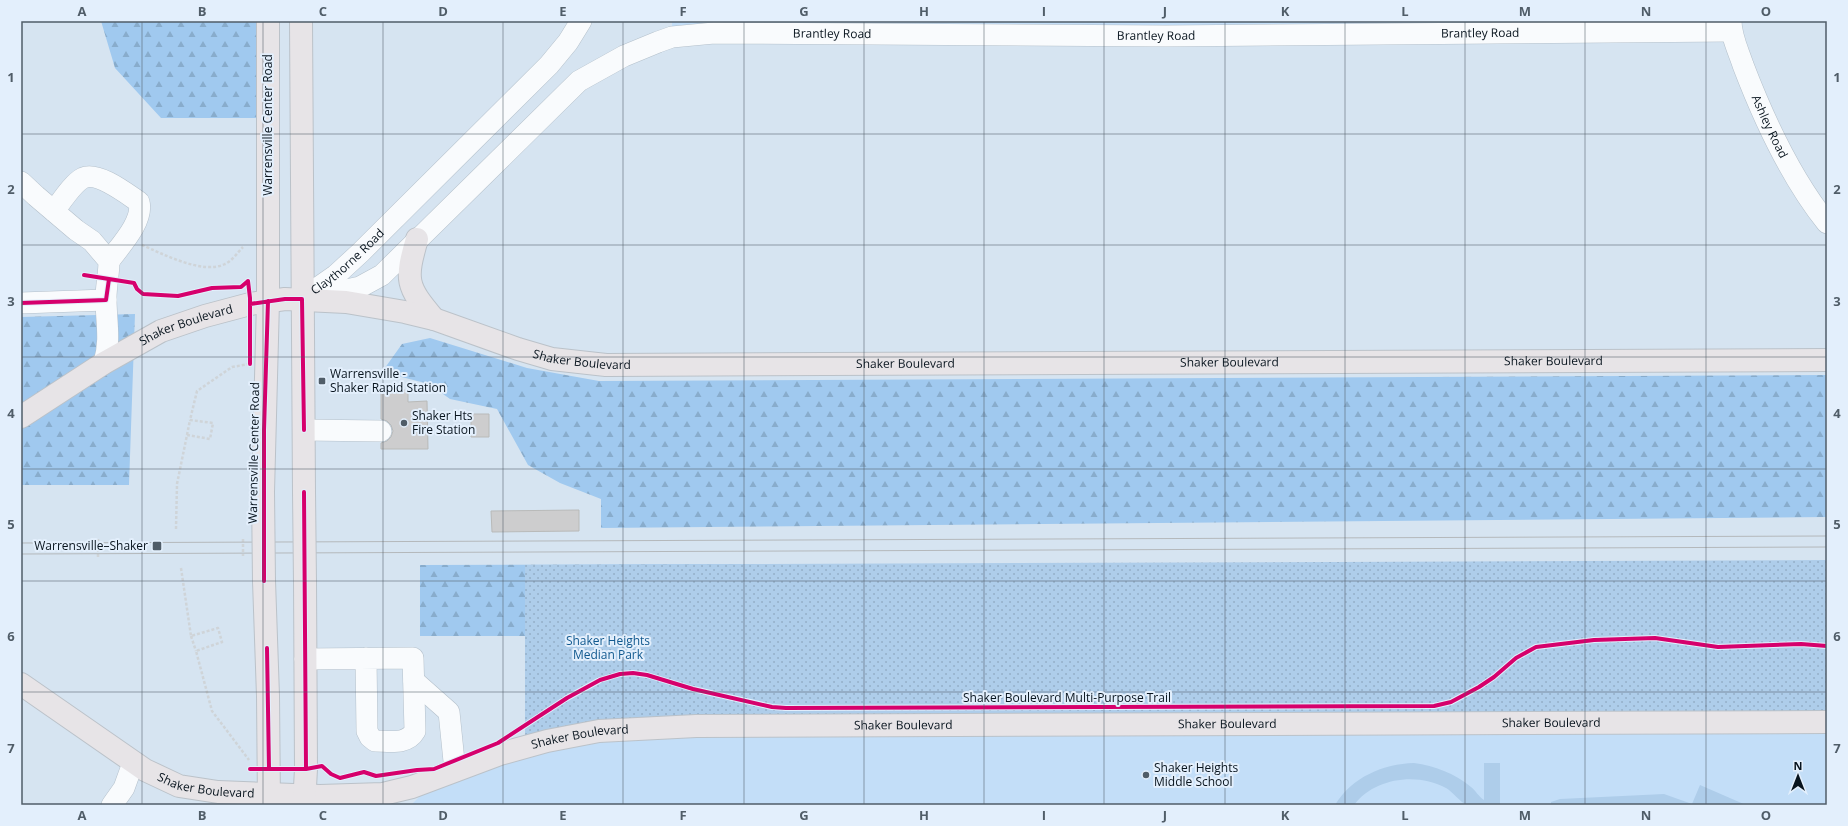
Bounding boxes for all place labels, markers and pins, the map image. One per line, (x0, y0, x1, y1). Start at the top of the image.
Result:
place label: Warrensville - Shaker Rapid Station (330, 365, 446, 396)
marker: Warrensville - Shaker Rapid Station (317, 376, 327, 386)
place label: Shaker Hts Fire Station (412, 407, 475, 438)
marker: Shaker Hts Fire Station (399, 418, 409, 428)
place label: Warrensville–Shaker (34, 537, 148, 554)
marker: Warrensville–Shaker (151, 540, 163, 552)
place label: Shaker Heights Middle School (1154, 759, 1238, 790)
marker: Shaker Heights Middle School (1141, 770, 1151, 780)

